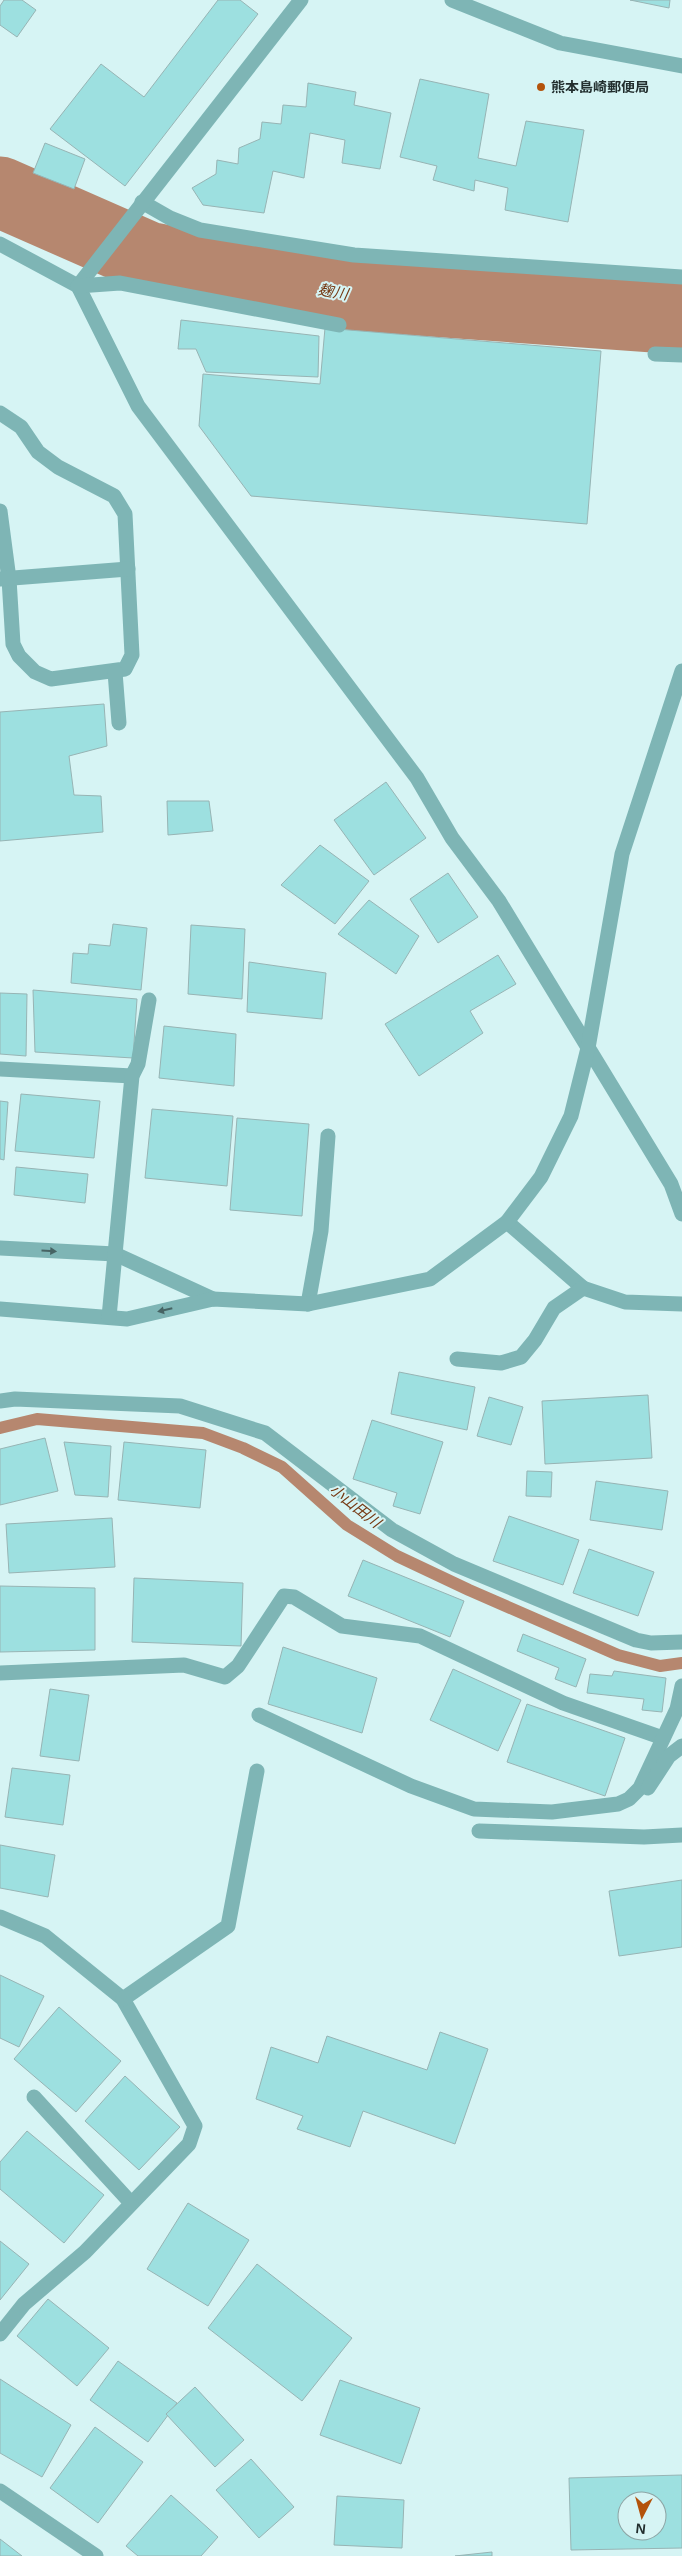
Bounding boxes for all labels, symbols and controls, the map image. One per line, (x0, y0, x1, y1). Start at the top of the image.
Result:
place label: 熊本島崎郵便局 (551, 79, 649, 95)
marker: 熊本島崎郵便局 (535, 81, 547, 93)
water label: 麹川 (317, 281, 351, 303)
one-way arrow (41, 1247, 57, 1255)
one-way arrow (158, 1306, 173, 1314)
water label: 小山田川 (326, 1480, 386, 1532)
north arrow (617, 2491, 667, 2541)
text: N (635, 2520, 647, 2537)

